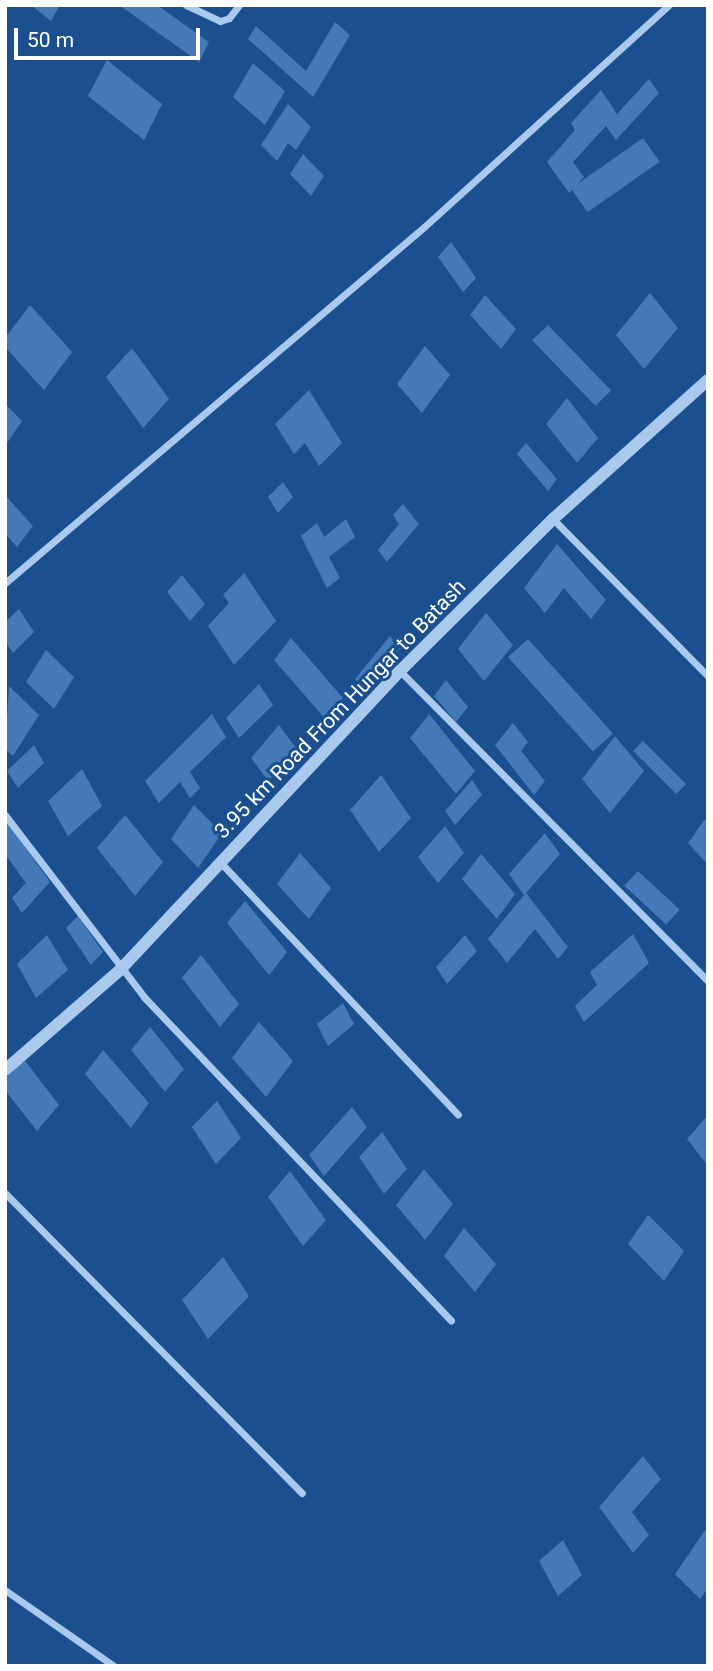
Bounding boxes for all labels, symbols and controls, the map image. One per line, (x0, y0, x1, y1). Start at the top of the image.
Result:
scale bar (18, 14, 203, 58)
text: 50 m (27, 28, 74, 52)
street label: 3.95 km Road From Hungar to Batash (209, 574, 471, 844)

